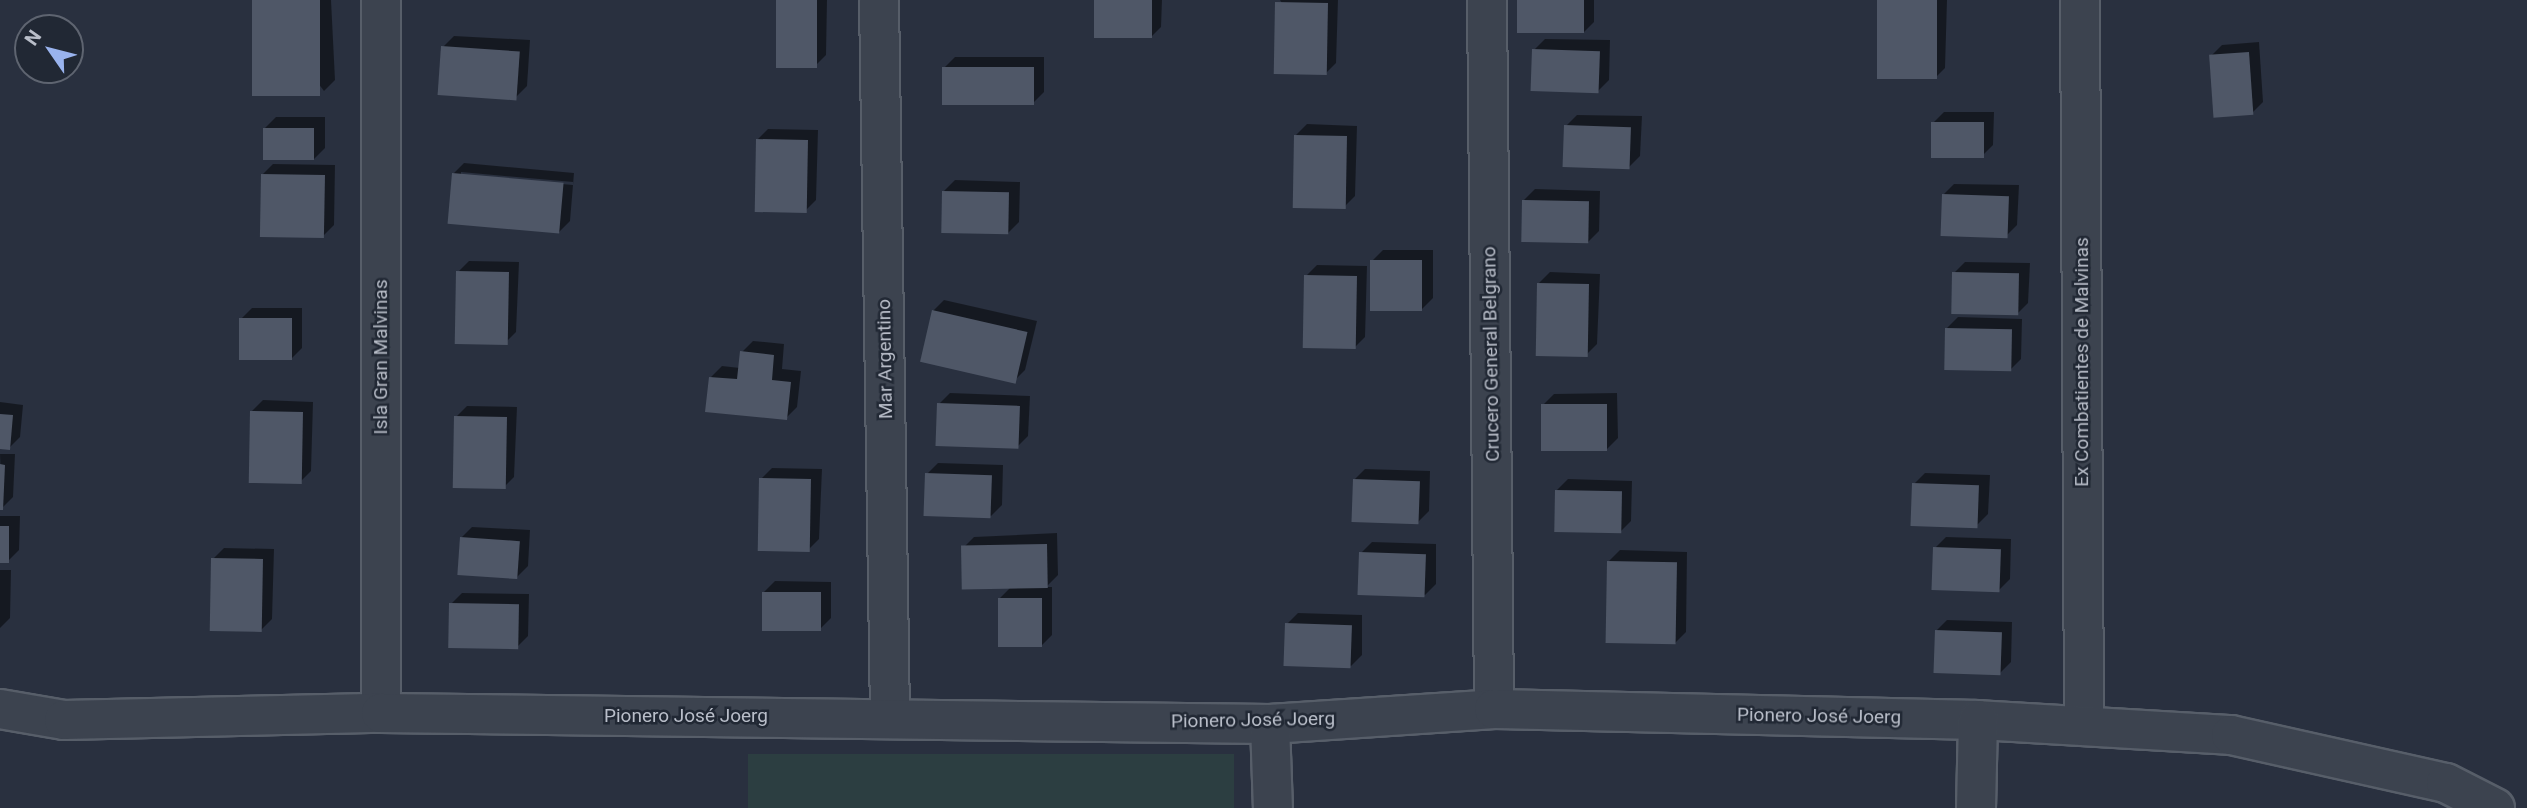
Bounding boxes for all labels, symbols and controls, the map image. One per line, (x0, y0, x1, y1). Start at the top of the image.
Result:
north arrow (14, 14, 84, 84)
text: N (20, 26, 46, 50)
street label: Ex Combatientes de Malvinas (2071, 237, 2093, 487)
street label: Crucero General Belgrano (1478, 246, 1504, 462)
street label: Isla Gran Malvinas (370, 279, 392, 435)
street label: Mar Argentino (873, 299, 897, 419)
street label: Pionero José Joerg (1737, 703, 1901, 729)
street label: Pionero José Joerg (604, 705, 768, 727)
street label: Pionero José Joerg (1171, 707, 1335, 733)

